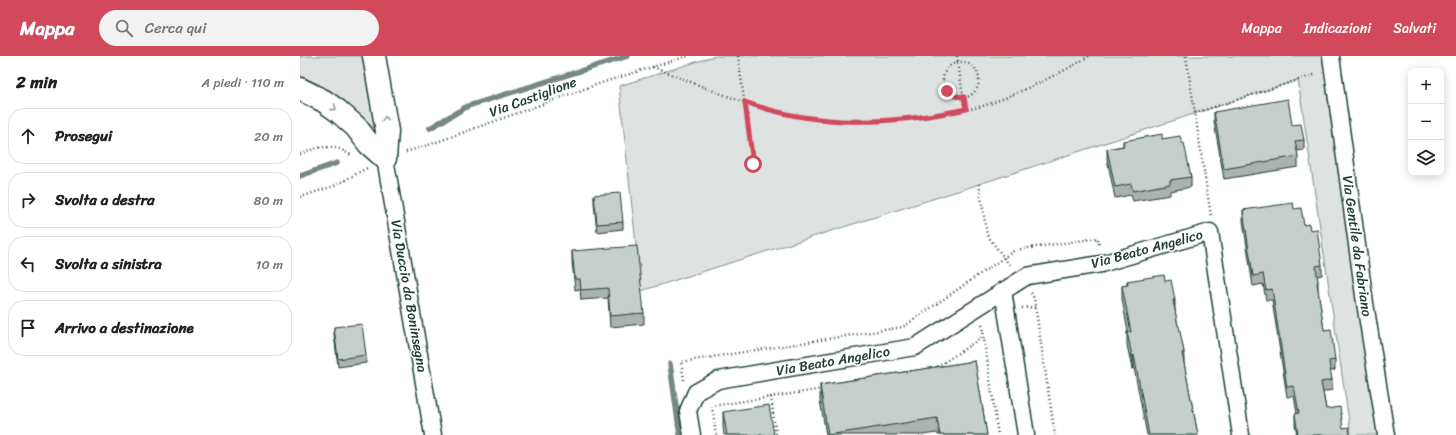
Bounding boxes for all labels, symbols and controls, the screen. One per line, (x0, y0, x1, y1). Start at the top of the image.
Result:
search box (99, 10, 379, 46)
text: Mappa (20, 12, 75, 45)
text: Cerca qui (145, 15, 206, 41)
text: Mappa (1241, 16, 1282, 41)
text: Indicazioni (1304, 16, 1371, 41)
text: Salvati (1393, 16, 1436, 41)
icon: search (113, 17, 135, 39)
text: 2 min (16, 67, 57, 97)
map controls (1408, 68, 1444, 176)
button: + (1408, 68, 1444, 104)
street label: Via Castiglione (486, 70, 580, 124)
text: A piedi · 110 m (202, 71, 284, 94)
route end (938, 82, 956, 100)
one-way arrow (329, 103, 336, 110)
button: − (1408, 104, 1444, 140)
one-way arrow (381, 116, 390, 122)
text: Prosegui (55, 123, 112, 149)
icon: ahead (17, 125, 39, 147)
text: 20 m (254, 125, 283, 148)
button: layers (1408, 140, 1444, 176)
route start (744, 155, 762, 173)
street label: Via Gentile da Fabriano (1335, 174, 1379, 318)
text: Svolta a destra (55, 187, 154, 213)
icon: right (17, 189, 39, 211)
text: 80 m (254, 189, 283, 212)
street label: Via Duccio da Boninsegna (383, 218, 435, 374)
street label: Via Beato Angelico (1088, 222, 1206, 276)
text: Svolta a sinistra (55, 251, 162, 277)
icon: left (17, 253, 39, 275)
text: 10 m (256, 253, 283, 276)
text: Arrivo a destinazione (55, 315, 194, 341)
icon: arrive (17, 317, 39, 339)
street label: Via Beato Angelico (774, 339, 892, 383)

